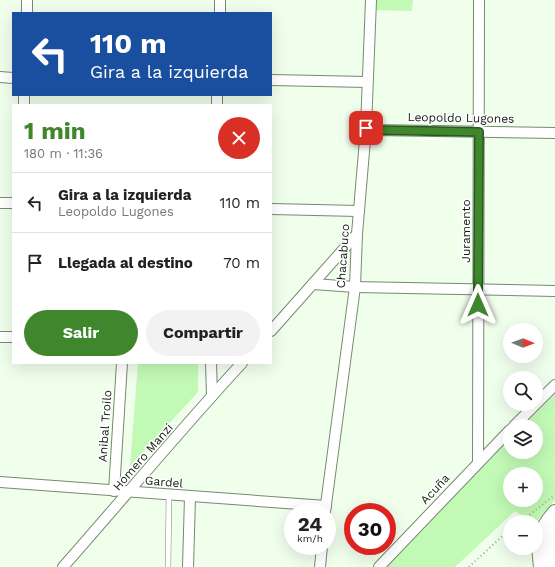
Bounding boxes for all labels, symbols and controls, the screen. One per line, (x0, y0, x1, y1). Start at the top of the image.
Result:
text: 110 m (90, 27, 167, 60)
icon: left (24, 28, 76, 80)
text: Gira a la izquierda (90, 61, 249, 82)
street label: Leopoldo Lugones (407, 110, 515, 126)
pin (349, 111, 383, 145)
text: 1 min (24, 117, 86, 145)
button: close (218, 117, 260, 159)
icon: arrive (355, 117, 377, 139)
text: 180 m · 11:36 (24, 146, 103, 161)
text: Gira a la izquierda (58, 186, 191, 204)
icon: left (24, 192, 46, 214)
text: 110 m (220, 194, 260, 212)
street label: Juramento (459, 199, 473, 263)
text: Leopoldo Lugones (58, 204, 174, 219)
street label: Chacabuco (334, 223, 352, 289)
icon: arrive (24, 252, 46, 274)
text: Llegada al destino (58, 254, 193, 272)
text: 70 m (223, 254, 260, 272)
position arrow (457, 284, 499, 326)
button: Salir (24, 310, 138, 356)
button: Compartir (146, 310, 260, 356)
north arrow (503, 323, 543, 363)
map controls (503, 323, 543, 555)
button: search (503, 371, 543, 411)
street label: Anibal Troilo (95, 389, 115, 463)
button: layers (503, 419, 543, 459)
street label: Homero Manzi (110, 421, 176, 493)
button: + (503, 467, 543, 507)
street label: Acuña (418, 471, 453, 507)
street label: Gardel (144, 473, 184, 491)
speed limit sign: 30 (344, 503, 396, 555)
text: 24 (298, 512, 322, 536)
button: − (503, 515, 543, 555)
text: km/h (297, 533, 323, 544)

